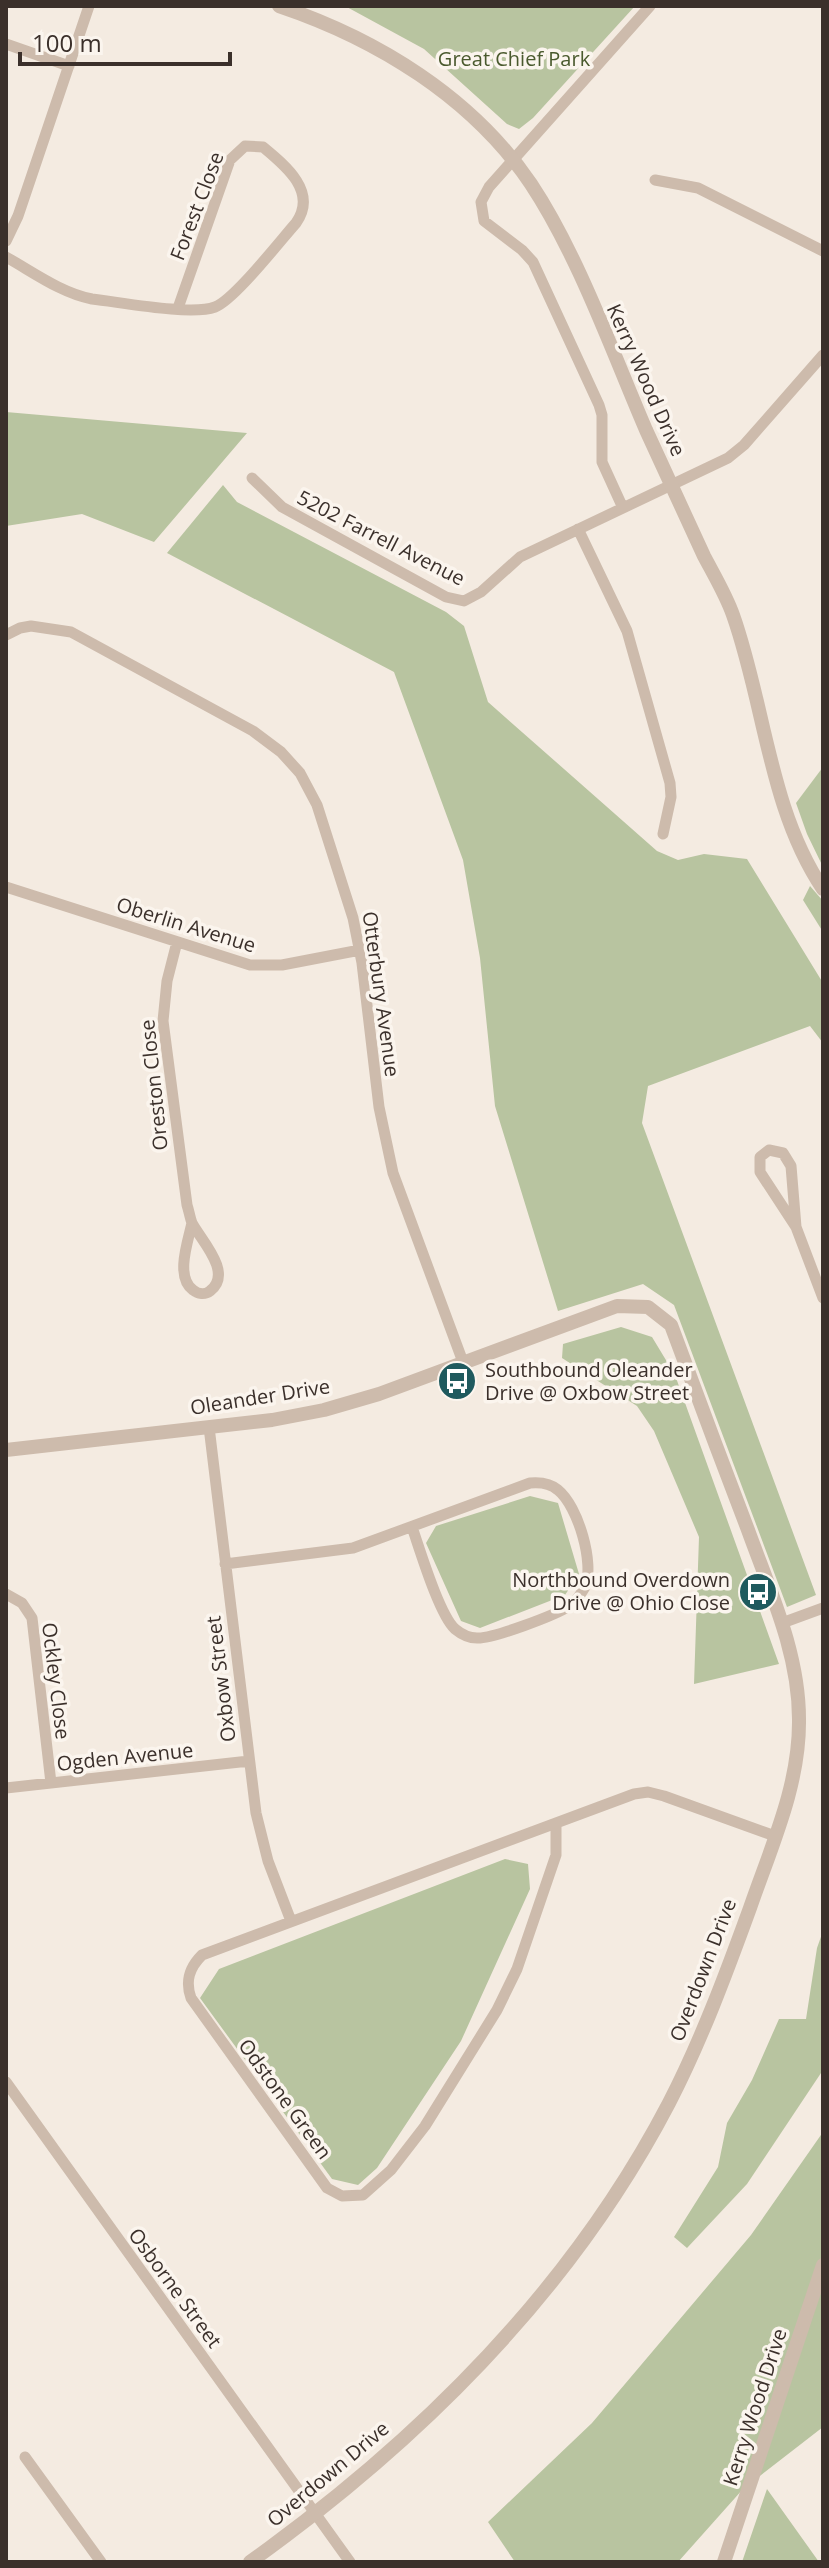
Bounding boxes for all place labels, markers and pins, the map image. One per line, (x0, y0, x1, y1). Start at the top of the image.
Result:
place label: Southbound Oleander Drive @ Oxbow Street (485, 1356, 693, 1406)
bus stop icon: Southbound Oleander Drive @ Oxbow Street (436, 1360, 478, 1402)
place label: Northbound Overdown Drive @ Ohio Close (512, 1566, 730, 1616)
bus stop icon: Northbound Overdown Drive @ Ohio Close (737, 1571, 779, 1613)

